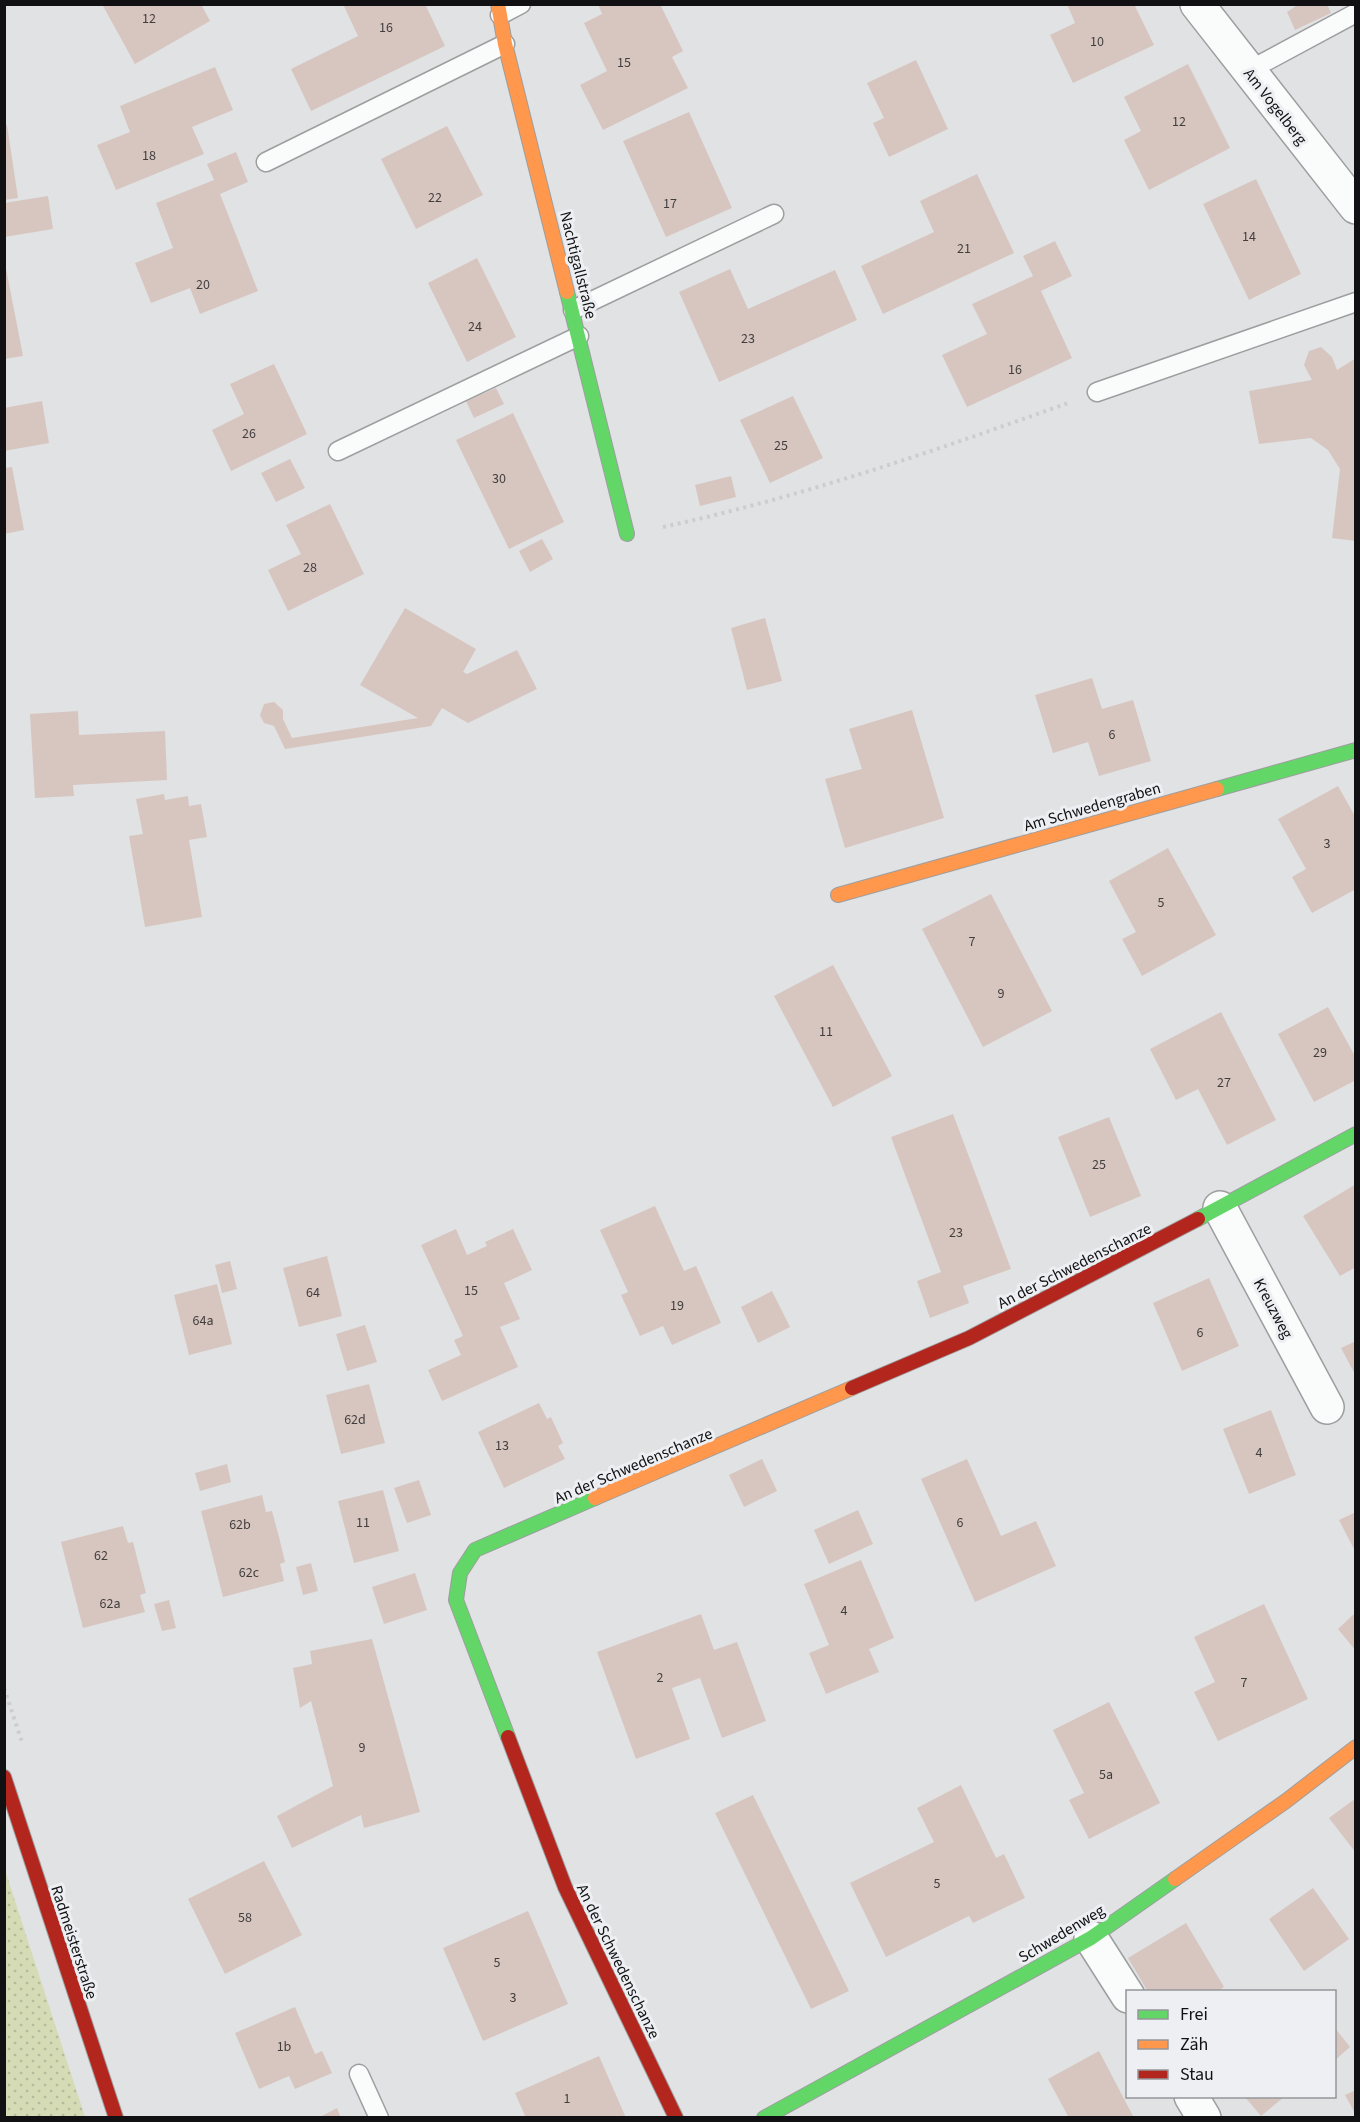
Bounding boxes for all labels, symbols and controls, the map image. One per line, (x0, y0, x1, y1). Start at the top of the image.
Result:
house number: 12 (142, 9, 156, 29)
house number: 16 (379, 18, 393, 38)
house number: 10 (1090, 32, 1104, 52)
house number: 15 (617, 53, 631, 73)
street label: Am Vogelberg (1238, 64, 1312, 150)
house number: 12 (1172, 112, 1186, 132)
house number: 18 (142, 146, 156, 166)
house number: 22 (428, 188, 442, 208)
house number: 17 (663, 194, 677, 214)
street label: Nachtigallstraße (554, 209, 602, 321)
house number: 14 (1242, 227, 1256, 247)
house number: 21 (957, 239, 971, 259)
house number: 20 (196, 275, 210, 295)
house number: 24 (468, 317, 482, 337)
house number: 23 (741, 329, 755, 349)
house number: 16 (1008, 360, 1022, 380)
house number: 26 (242, 424, 256, 444)
house number: 25 (774, 436, 788, 456)
house number: 30 (492, 469, 506, 489)
house number: 28 (303, 558, 317, 578)
house number: 6 (1109, 725, 1116, 745)
street label: Am Schwedengraben (1021, 777, 1163, 837)
house number: 3 (1324, 834, 1331, 854)
house number: 5 (1158, 893, 1165, 913)
house number: 7 (969, 932, 976, 952)
house number: 9 (998, 984, 1005, 1004)
house number: 11 (819, 1022, 833, 1042)
house number: 29 (1313, 1043, 1327, 1063)
house number: 27 (1217, 1073, 1231, 1093)
house number: 25 (1092, 1155, 1106, 1175)
street label: An der Schwedenschanze (994, 1218, 1155, 1314)
house number: 23 (949, 1223, 963, 1243)
street label: Kreuzweg (1248, 1274, 1298, 1343)
house number: 15 (464, 1281, 478, 1301)
house number: 64 (306, 1283, 320, 1303)
house number: 19 (670, 1296, 684, 1316)
house number: 64a (193, 1311, 213, 1331)
house number: 6 (1197, 1323, 1204, 1343)
house number: 62d (344, 1410, 366, 1430)
street label: An der Schwedenschanze (551, 1423, 716, 1509)
house number: 13 (495, 1436, 509, 1456)
house number: 4 (1256, 1443, 1263, 1463)
house number: 11 (356, 1513, 370, 1533)
house number: 6 (957, 1513, 964, 1533)
house number: 62b (229, 1515, 251, 1535)
house number: 62 (94, 1546, 108, 1566)
house number: 62c (239, 1563, 260, 1583)
house number: 62a (100, 1594, 120, 1614)
house number: 4 (841, 1601, 848, 1621)
house number: 2 (657, 1668, 664, 1688)
house number: 7 (1241, 1673, 1248, 1693)
house number: 9 (359, 1738, 366, 1758)
house number: 5a (1099, 1765, 1113, 1785)
house number: 5 (934, 1874, 941, 1894)
street label: An der Schwedenschanze (571, 1880, 665, 2043)
street label: Radmeisterstraße (45, 1883, 103, 2002)
street label: Schwedenweg (1014, 1900, 1109, 1968)
house number: 58 (238, 1908, 252, 1928)
house number: 5 (494, 1953, 501, 1973)
house number: 3 (510, 1988, 517, 2008)
legend (1126, 1990, 1336, 2098)
text: Frei (1180, 2002, 1208, 2027)
text: Zäh (1180, 2032, 1208, 2057)
house number: 1b (277, 2037, 292, 2057)
text: Stau (1180, 2062, 1214, 2087)
house number: 1 (564, 2089, 571, 2109)

